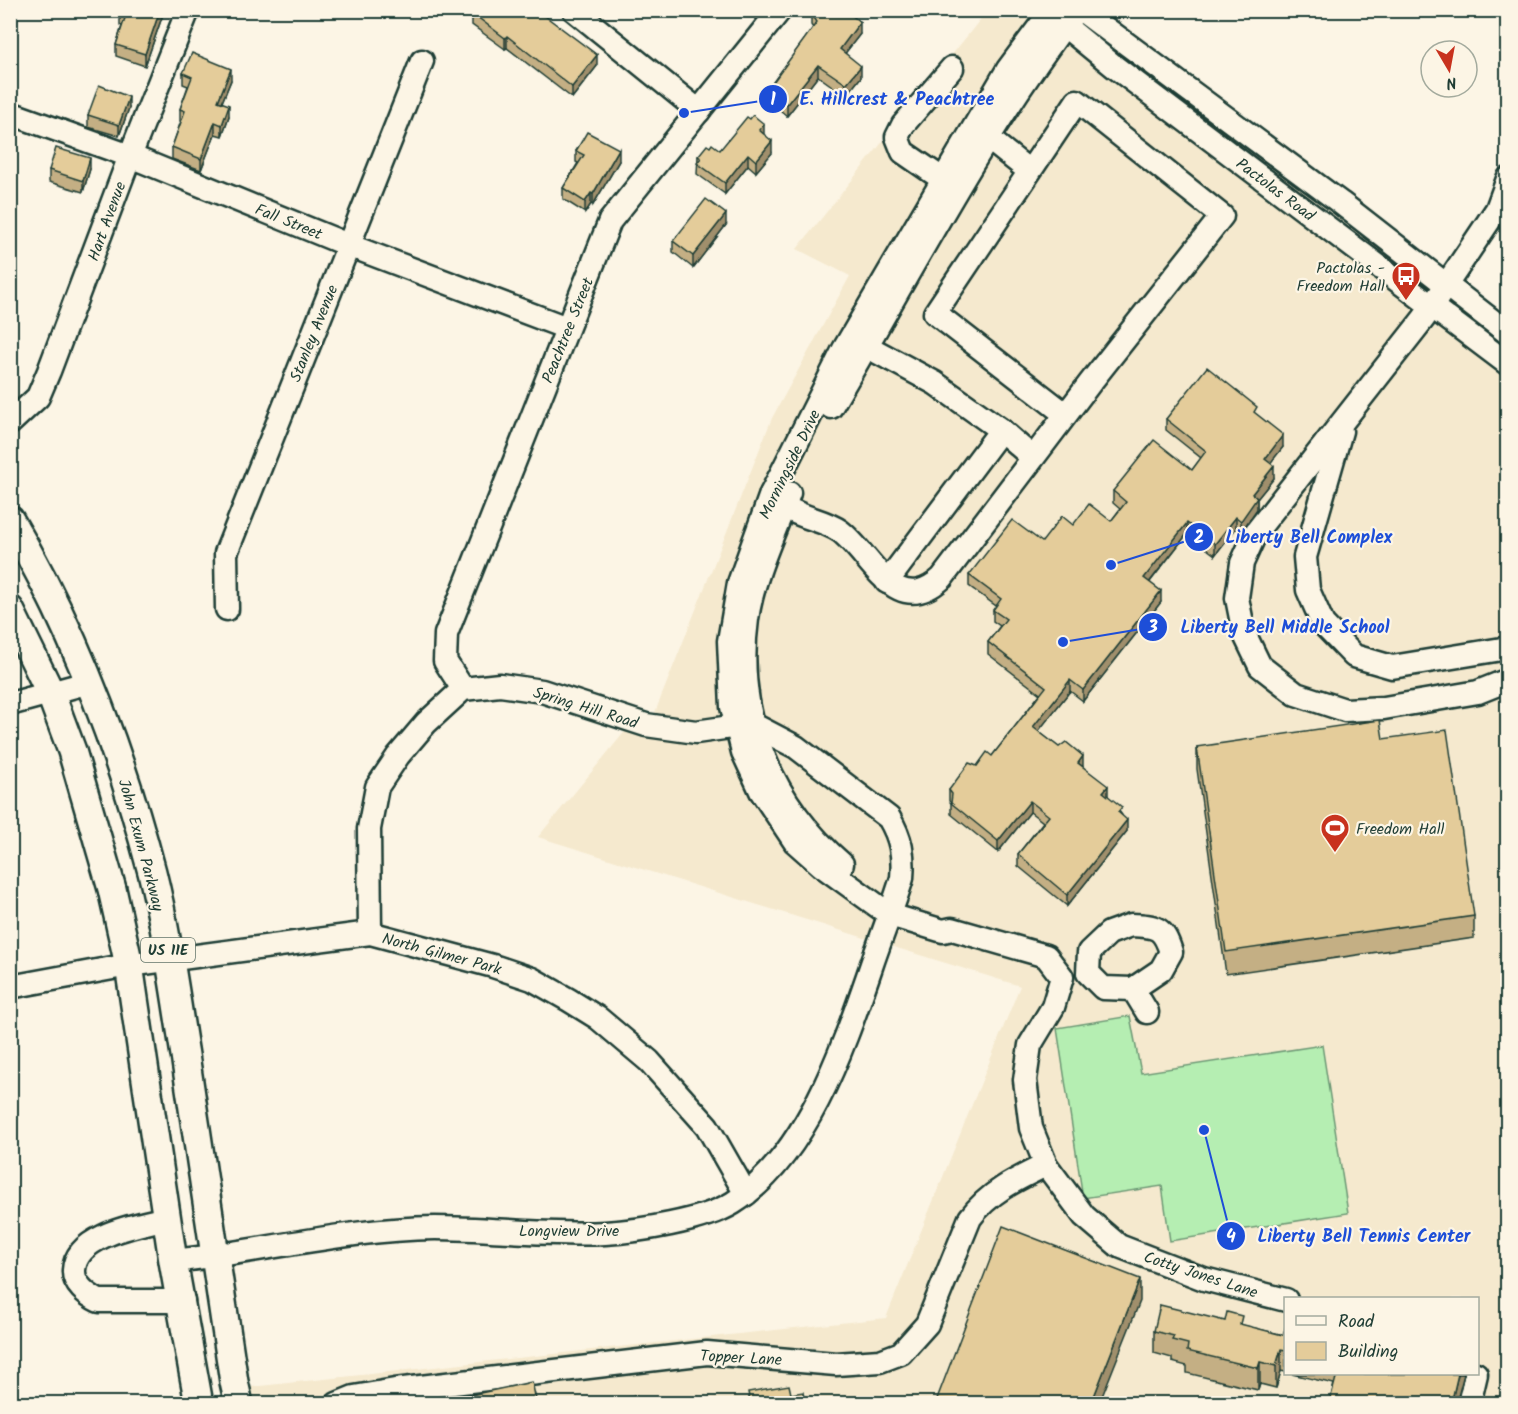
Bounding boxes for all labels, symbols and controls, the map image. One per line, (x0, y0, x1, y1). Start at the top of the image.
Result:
north arrow (1419, 39, 1479, 99)
text: N (1444, 69, 1458, 95)
callout: E. Hillcrest & Peachtree (758, 81, 1007, 117)
text: 1 (770, 86, 776, 115)
text: E. Hillcrest & Peachtree (800, 86, 995, 115)
street label: Pactolas Road (1230, 152, 1321, 229)
street label: Hart Avenue (81, 178, 133, 265)
street label: Fall Street (251, 198, 327, 248)
place label: Pactolas - Freedom Hall (1296, 256, 1385, 299)
bus stop icon: Pactolas - Freedom Hall (1390, 260, 1422, 302)
street label: Peachtree Street (536, 273, 601, 387)
street label: Stanley Avenue (284, 281, 345, 386)
street label: Morningside Drive (753, 406, 828, 524)
callout: Liberty Bell Complex (1184, 519, 1405, 555)
text: 2 (1194, 524, 1204, 553)
text: Liberty Bell Complex (1226, 524, 1393, 553)
callout: Liberty Bell Middle School (1138, 609, 1402, 645)
text: 3 (1147, 614, 1158, 643)
text: Liberty Bell Middle School (1180, 614, 1390, 643)
street label: Spring Hill Road (530, 681, 642, 737)
street label: John Exum Parkway (111, 776, 170, 915)
sports icon: Freedom Hall (1319, 812, 1351, 854)
place label: Freedom Hall (1356, 817, 1445, 842)
street label: North Gilmer Park (379, 926, 505, 983)
road number: US 11E (141, 938, 195, 962)
callout: Liberty Bell Tennis Center (1216, 1218, 1483, 1254)
street label: Longview Drive (519, 1219, 619, 1244)
text: 4 (1226, 1223, 1236, 1252)
text: Liberty Bell Tennis Center (1258, 1223, 1472, 1252)
street label: Cotty Jones Lane (1140, 1245, 1261, 1306)
legend (1284, 1297, 1479, 1375)
text: Road (1338, 1308, 1375, 1337)
text: Building (1338, 1338, 1398, 1367)
street label: Topper Lane (699, 1344, 783, 1373)

